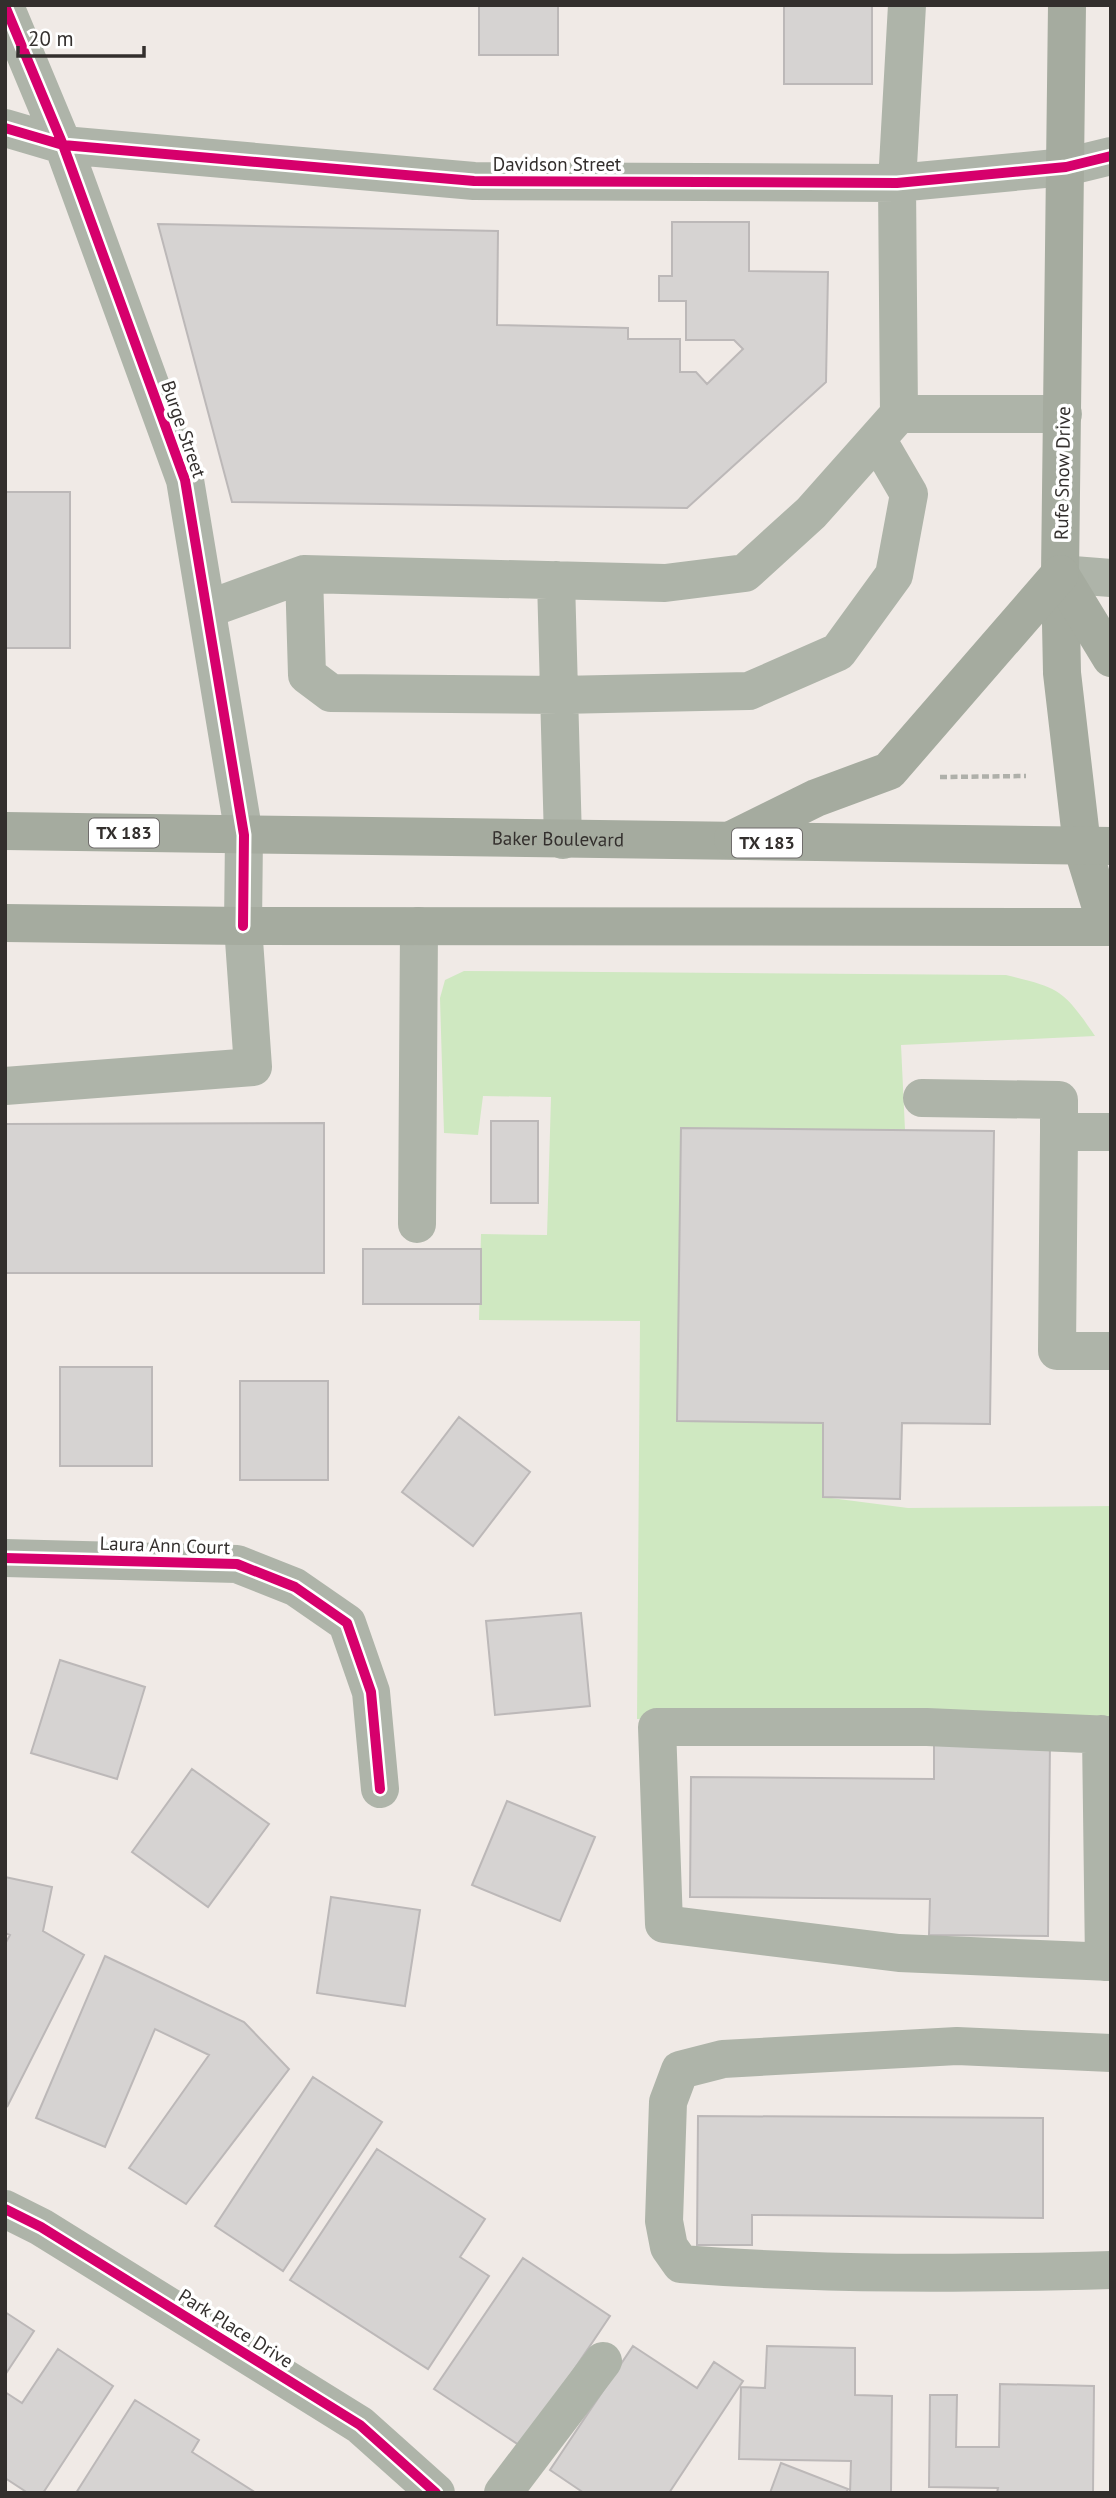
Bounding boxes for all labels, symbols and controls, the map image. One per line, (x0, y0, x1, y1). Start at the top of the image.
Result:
scale bar (18, 14, 144, 58)
text: 20 m (28, 25, 74, 52)
street label: Davidson Street (493, 152, 622, 176)
street label: Burge Street (156, 377, 212, 481)
street label: Rufe Snow Drive (1049, 406, 1075, 540)
road number: TX 183 (89, 818, 159, 848)
street label: Baker Boulevard (492, 826, 624, 851)
road number: TX 183 (732, 828, 802, 858)
street label: Laura Ann Court (99, 1531, 231, 1559)
street label: Park Place Drive (174, 2283, 298, 2373)

